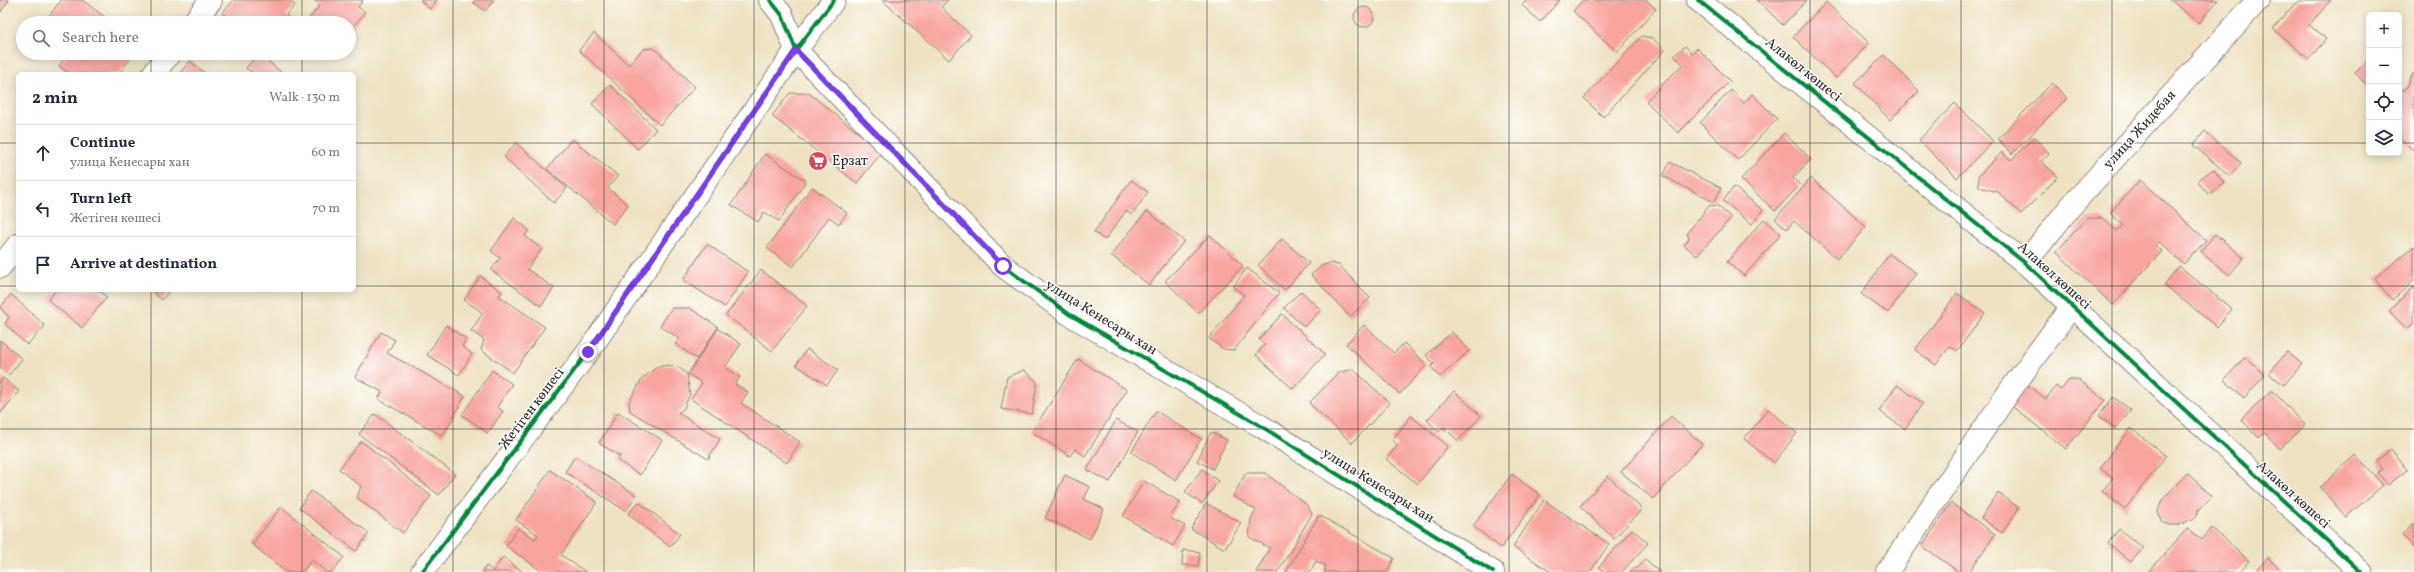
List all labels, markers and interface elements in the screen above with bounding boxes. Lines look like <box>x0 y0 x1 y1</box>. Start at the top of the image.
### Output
map controls <box>2366 12 2402 156</box>
button: + <box>2366 12 2402 48</box>
search box <box>16 16 356 60</box>
icon: search <box>30 27 52 49</box>
text: Search here <box>62 28 139 49</box>
street label: Алакөл көшесі <box>1761 33 1845 107</box>
button: − <box>2366 48 2402 84</box>
button: locate <box>2366 84 2402 120</box>
street label: улица Жидебая <box>2099 86 2181 174</box>
text: 2 min <box>32 87 78 110</box>
text: Walk · 130 m <box>269 89 340 107</box>
button: layers <box>2366 120 2402 156</box>
text: Continue <box>70 133 135 154</box>
icon: ahead <box>32 142 54 164</box>
text: 60 m <box>312 144 340 162</box>
supermarket icon: Ерзат <box>807 150 829 172</box>
place label: Ерзат <box>832 152 868 171</box>
text: улица Кенесары хан <box>70 154 190 172</box>
text: Turn left <box>70 189 132 210</box>
icon: left <box>32 198 54 220</box>
text: 70 m <box>312 200 340 218</box>
text: Жетіген көшесі <box>70 210 161 228</box>
street label: Алакөл көшесі <box>2013 238 2095 314</box>
icon: arrive <box>32 254 54 276</box>
text: Arrive at destination <box>70 254 217 275</box>
route start <box>994 257 1012 275</box>
street label: улица Кенесары хан <box>1041 276 1161 360</box>
route end <box>579 343 597 361</box>
street label: Жетіген көшесі <box>495 364 569 454</box>
street label: улица Кенесары хан <box>1318 444 1438 528</box>
street label: Алакөл көшесі <box>2252 457 2334 533</box>

